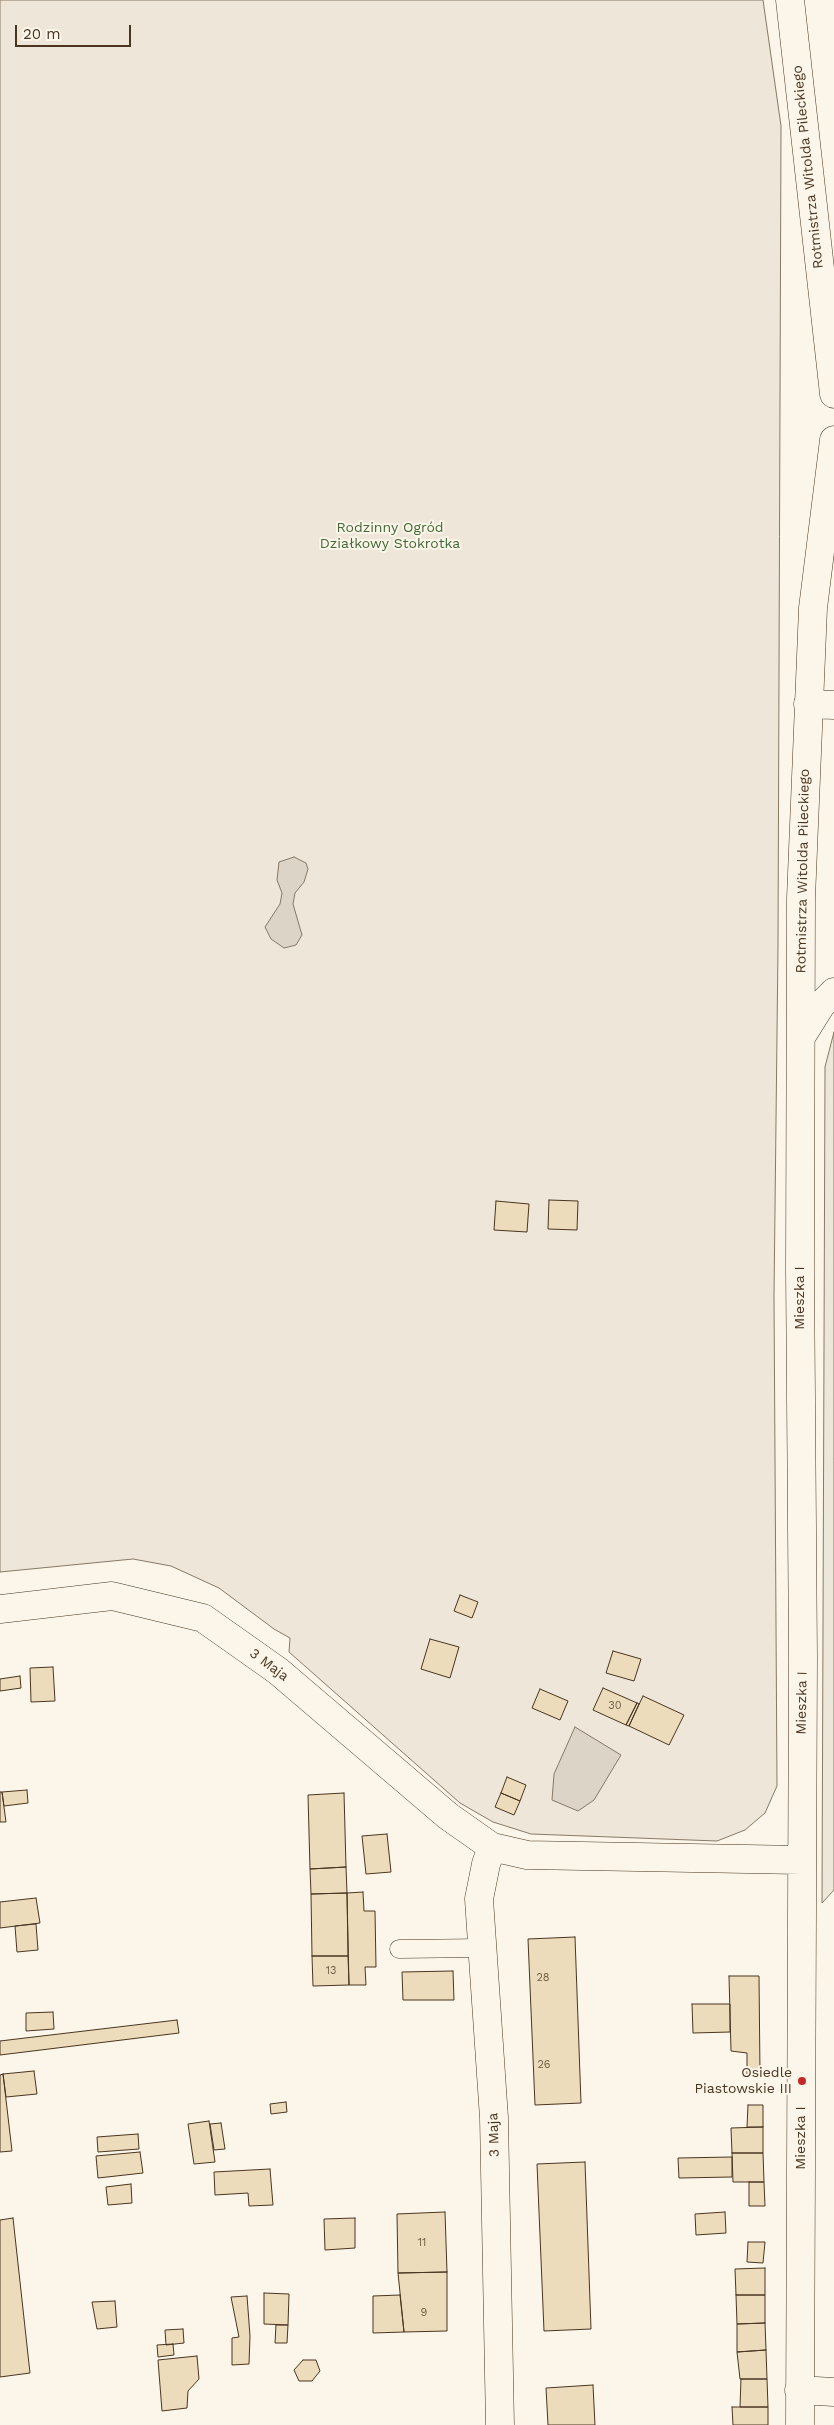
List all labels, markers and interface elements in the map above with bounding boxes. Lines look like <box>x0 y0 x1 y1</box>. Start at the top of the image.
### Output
scale bar <box>18 15 134 47</box>
text: 20 m <box>23 25 61 43</box>
street label: Rotmistrza Witolda Pileckiego <box>789 64 827 270</box>
park label: Rodzinny Ogród Działkowy Stokrotka <box>320 520 460 552</box>
street label: Rotmistrza Witolda Pileckiego <box>793 769 813 973</box>
street label: Mieszka I <box>792 1266 808 1330</box>
street label: 3 Maja <box>246 1645 292 1685</box>
street label: Mieszka I <box>793 1671 811 1735</box>
house number: 30 <box>608 1699 622 1713</box>
house number: 13 <box>326 1964 336 1978</box>
house number: 28 <box>536 1971 550 1985</box>
house number: 26 <box>537 2058 551 2072</box>
place label: Osiedle Piastowskie III <box>695 2065 792 2098</box>
marker: Osiedle Piastowskie III <box>796 2075 808 2087</box>
street label: Mieszka I <box>793 2106 809 2170</box>
street label: 3 Maja <box>485 2113 503 2157</box>
house number: 11 <box>418 2236 426 2250</box>
house number: 9 <box>421 2306 427 2320</box>

